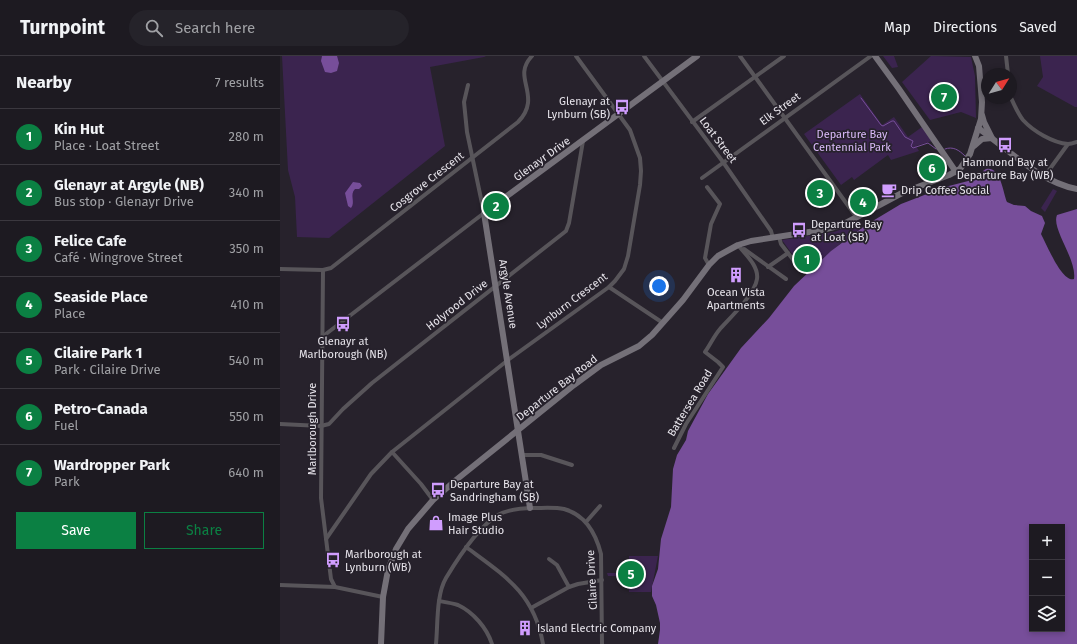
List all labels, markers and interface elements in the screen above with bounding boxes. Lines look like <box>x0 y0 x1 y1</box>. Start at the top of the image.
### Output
search box <box>129 10 409 46</box>
text: Turnpoint <box>20 16 105 39</box>
icon: search <box>143 17 165 39</box>
text: Search here <box>175 19 255 37</box>
text: Map <box>884 19 911 36</box>
text: Directions <box>933 19 997 36</box>
text: Saved <box>1019 19 1057 36</box>
north arrow <box>981 68 1017 104</box>
text: Nearby <box>16 72 71 93</box>
text: 7 results <box>215 75 264 90</box>
pin: 7 <box>931 82 957 112</box>
street label: Elk Street <box>757 90 803 128</box>
place label: Glenayr at Lynburn (SB) <box>547 95 610 121</box>
bus stop icon: Glenayr at Lynburn (SB) <box>613 98 631 116</box>
street label: Loat Street <box>696 114 740 166</box>
text: Kin Hut <box>54 120 104 138</box>
park label: Departure Bay Centennial Park <box>813 128 891 154</box>
text: 1 <box>26 129 32 144</box>
text: 280 m <box>229 129 264 144</box>
street label: Glenayr Drive <box>511 134 573 184</box>
bus stop icon: Hammond Bay at Departure Bay (WB) <box>996 136 1014 154</box>
text: Place · Loat Street <box>54 138 159 153</box>
street label: Cosgrove Crescent <box>387 149 467 215</box>
pin: 6 <box>919 153 945 183</box>
place label: Hammond Bay at Departure Bay (WB) <box>957 156 1054 182</box>
text: Glenayr at Argyle (NB) <box>54 176 204 194</box>
pin: 3 <box>807 178 833 208</box>
cafe icon: Drip Coffee Social <box>880 181 898 199</box>
place label: Drip Coffee Social <box>901 184 989 197</box>
text: 2 <box>26 185 32 200</box>
text: 340 m <box>229 185 264 200</box>
pin: 4 <box>850 187 876 217</box>
pin: 2 <box>483 191 509 221</box>
text: Bus stop · Glenayr Drive <box>54 194 194 209</box>
place label: Departure Bay at Loat (SB) <box>811 218 882 244</box>
bus stop icon: Departure Bay at Loat (SB) <box>790 221 808 239</box>
text: Felice Cafe <box>54 232 127 250</box>
text: 3 <box>26 241 32 256</box>
text: 350 m <box>229 241 264 256</box>
pin: 1 <box>794 244 820 274</box>
text: Café · Wingrove Street <box>54 250 183 265</box>
street label: Argyle Avenue <box>496 258 520 330</box>
building icon: Ocean Vista Apartments <box>727 266 745 284</box>
street label: Lynburn Crescent <box>534 270 610 332</box>
your location <box>649 276 669 296</box>
street label: Holyrood Drive <box>424 277 490 333</box>
place label: Ocean Vista Apartments <box>707 286 765 312</box>
text: Seaside Place <box>54 288 148 306</box>
text: 4 <box>25 297 33 312</box>
text: 410 m <box>230 297 264 312</box>
text: Place <box>54 306 85 321</box>
bus stop icon: Glenayr at Marlborough (NB) <box>334 315 352 333</box>
place label: Glenayr at Marlborough (NB) <box>299 335 387 361</box>
text: Cilaire Park 1 <box>54 344 142 362</box>
street label: Departure Bay Road <box>514 352 600 424</box>
text: 5 <box>26 353 32 368</box>
text: 540 m <box>229 353 264 368</box>
text: Park · Cilaire Drive <box>54 362 161 377</box>
street label: Battersea Road <box>665 367 715 439</box>
street label: Marlborough Drive <box>306 383 319 475</box>
text: Petro-Canada <box>54 400 148 418</box>
text: 6 <box>25 409 33 424</box>
text: 550 m <box>229 409 264 424</box>
text: Fuel <box>54 418 78 433</box>
text: Wardropper Park <box>54 456 170 474</box>
text: 7 <box>26 465 32 480</box>
text: 640 m <box>228 465 264 480</box>
text: Park <box>54 474 80 489</box>
place label: Departure Bay at Sandringham (SB) <box>450 478 540 504</box>
bus stop icon: Departure Bay at Sandringham (SB) <box>429 481 447 499</box>
place label: Image Plus Hair Studio <box>448 511 504 537</box>
button: Save <box>16 512 136 549</box>
button: Share <box>144 512 264 549</box>
shop icon: Image Plus Hair Studio <box>427 514 445 532</box>
map controls <box>1029 524 1065 632</box>
button: + <box>1029 524 1065 560</box>
place label: Marlborough at Lynburn (WB) <box>345 548 422 574</box>
street label: Cilaire Drive <box>584 550 600 610</box>
bus stop icon: Marlborough at Lynburn (WB) <box>324 551 342 569</box>
pin: 5 <box>618 559 644 589</box>
button: − <box>1029 560 1065 596</box>
button: layers <box>1029 596 1065 632</box>
building icon: Island Electric Company <box>516 619 534 637</box>
place label: Island Electric Company <box>537 622 657 635</box>

